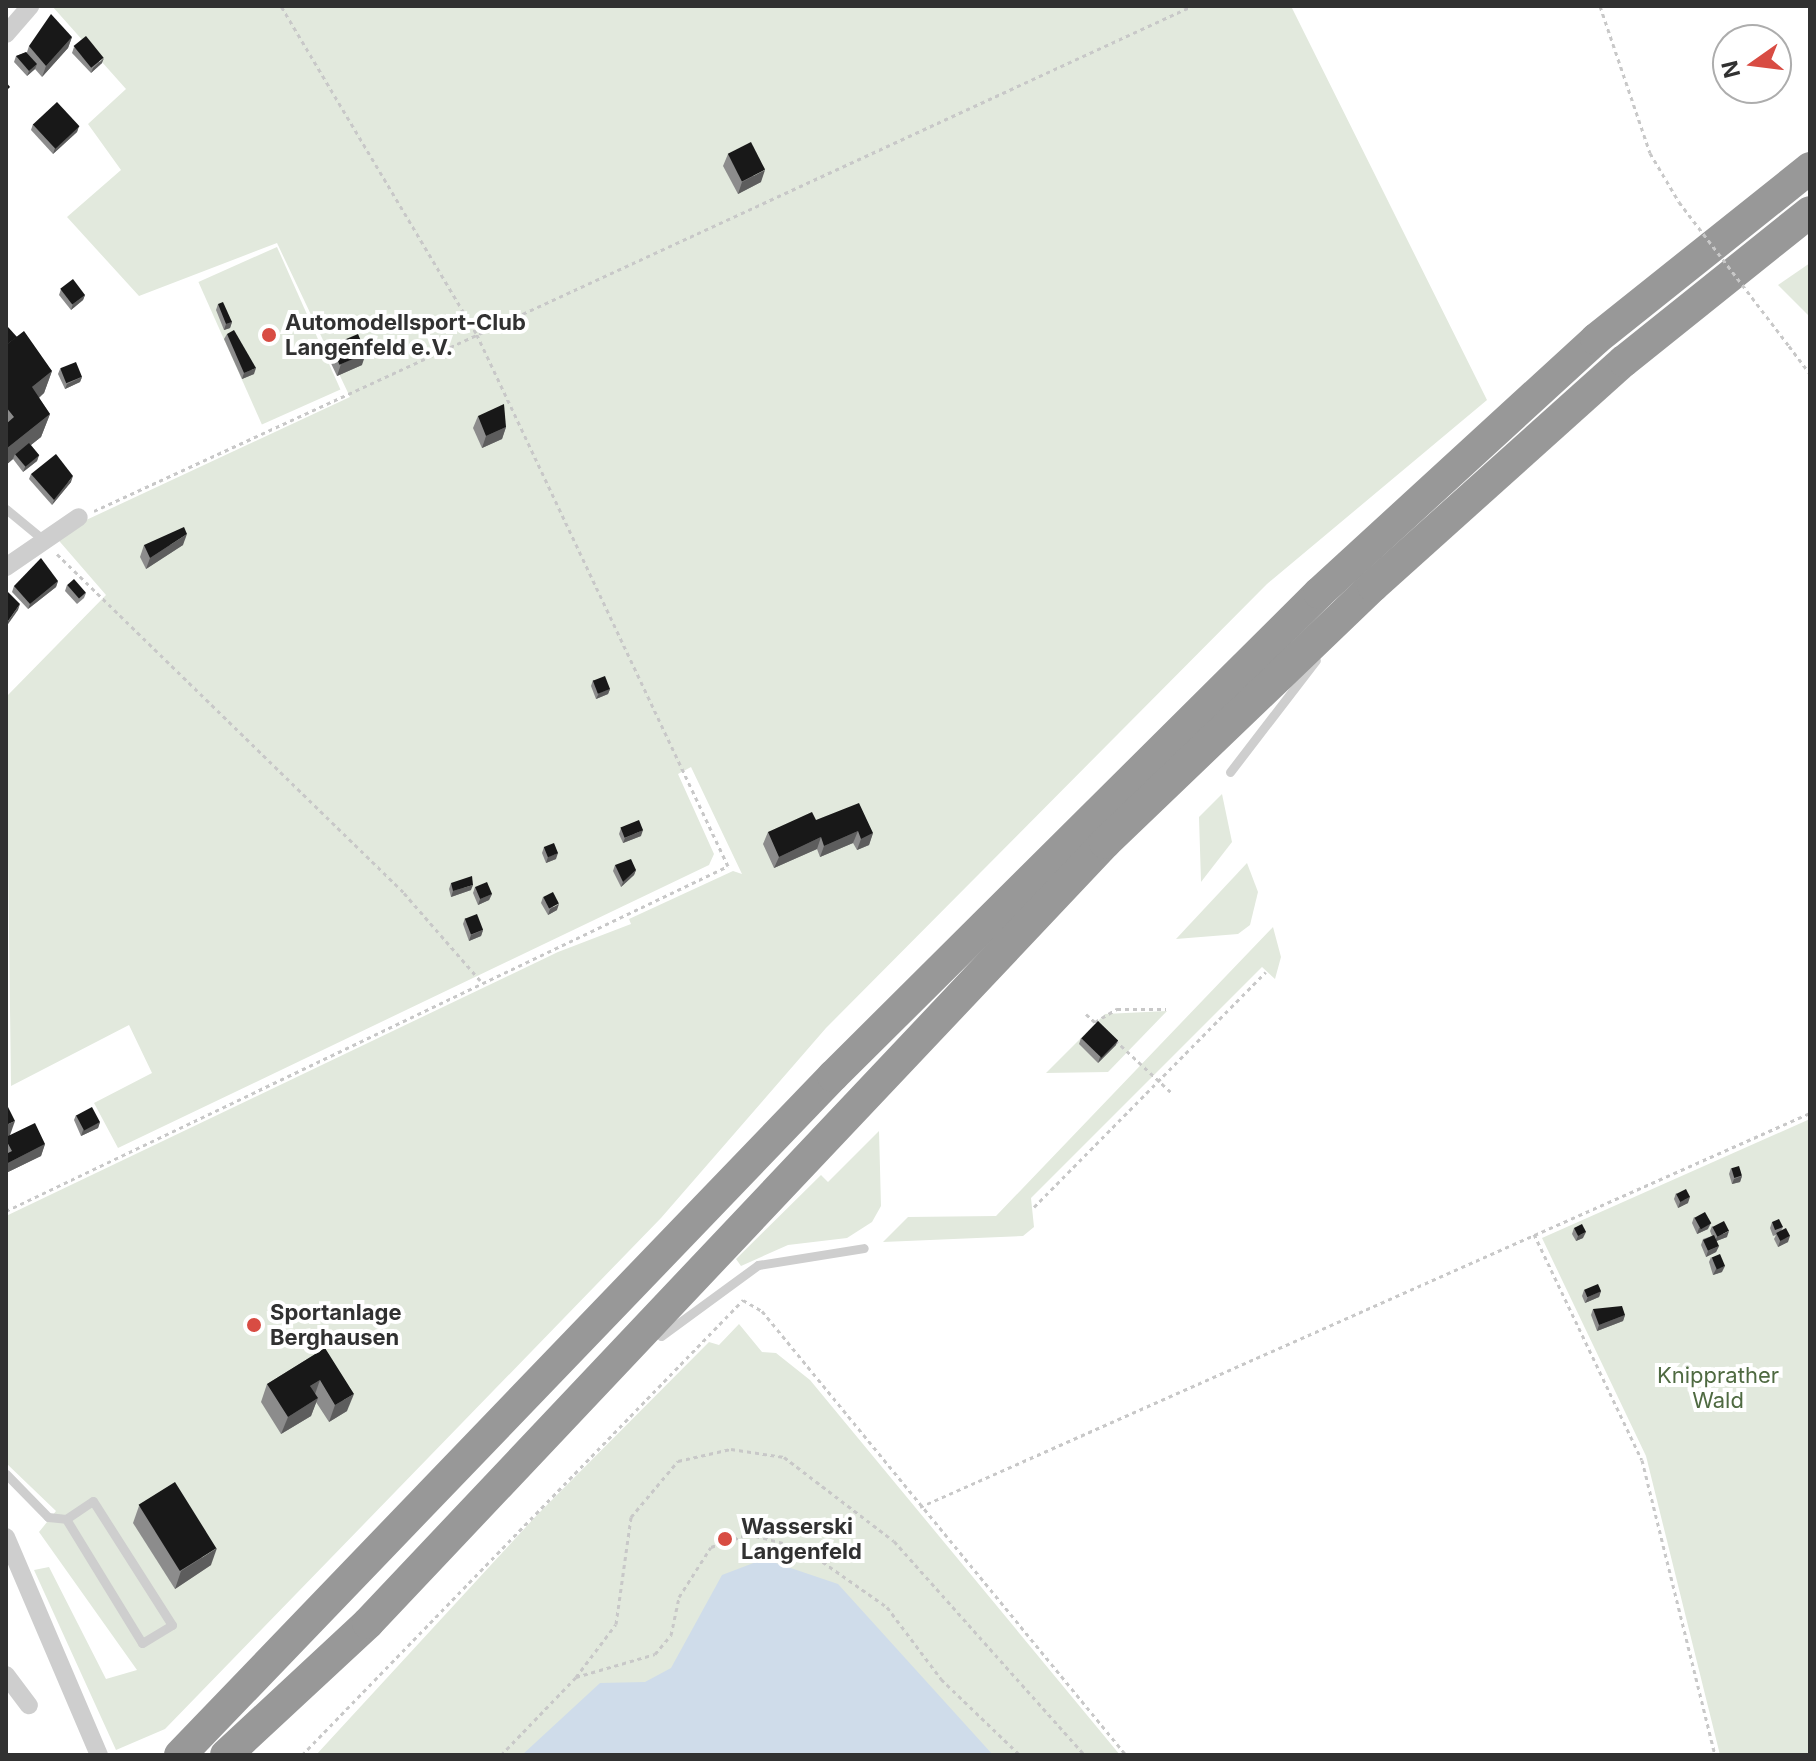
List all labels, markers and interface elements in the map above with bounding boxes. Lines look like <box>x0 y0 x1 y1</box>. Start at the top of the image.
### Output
north arrow <box>1712 24 1792 104</box>
text: N <box>1716 58 1745 81</box>
place label: Automodellsport-Club Langenfeld e.V. <box>285 309 526 360</box>
marker: Automodellsport-Club Langenfeld e.V. <box>260 326 278 344</box>
place label: Sportanlage Berghausen <box>270 1299 402 1350</box>
marker: Sportanlage Berghausen <box>245 1316 263 1334</box>
park label: Knipprather Wald <box>1657 1362 1779 1414</box>
place label: Wasserski Langenfeld <box>741 1513 862 1564</box>
marker: Wasserski Langenfeld <box>716 1530 734 1548</box>

